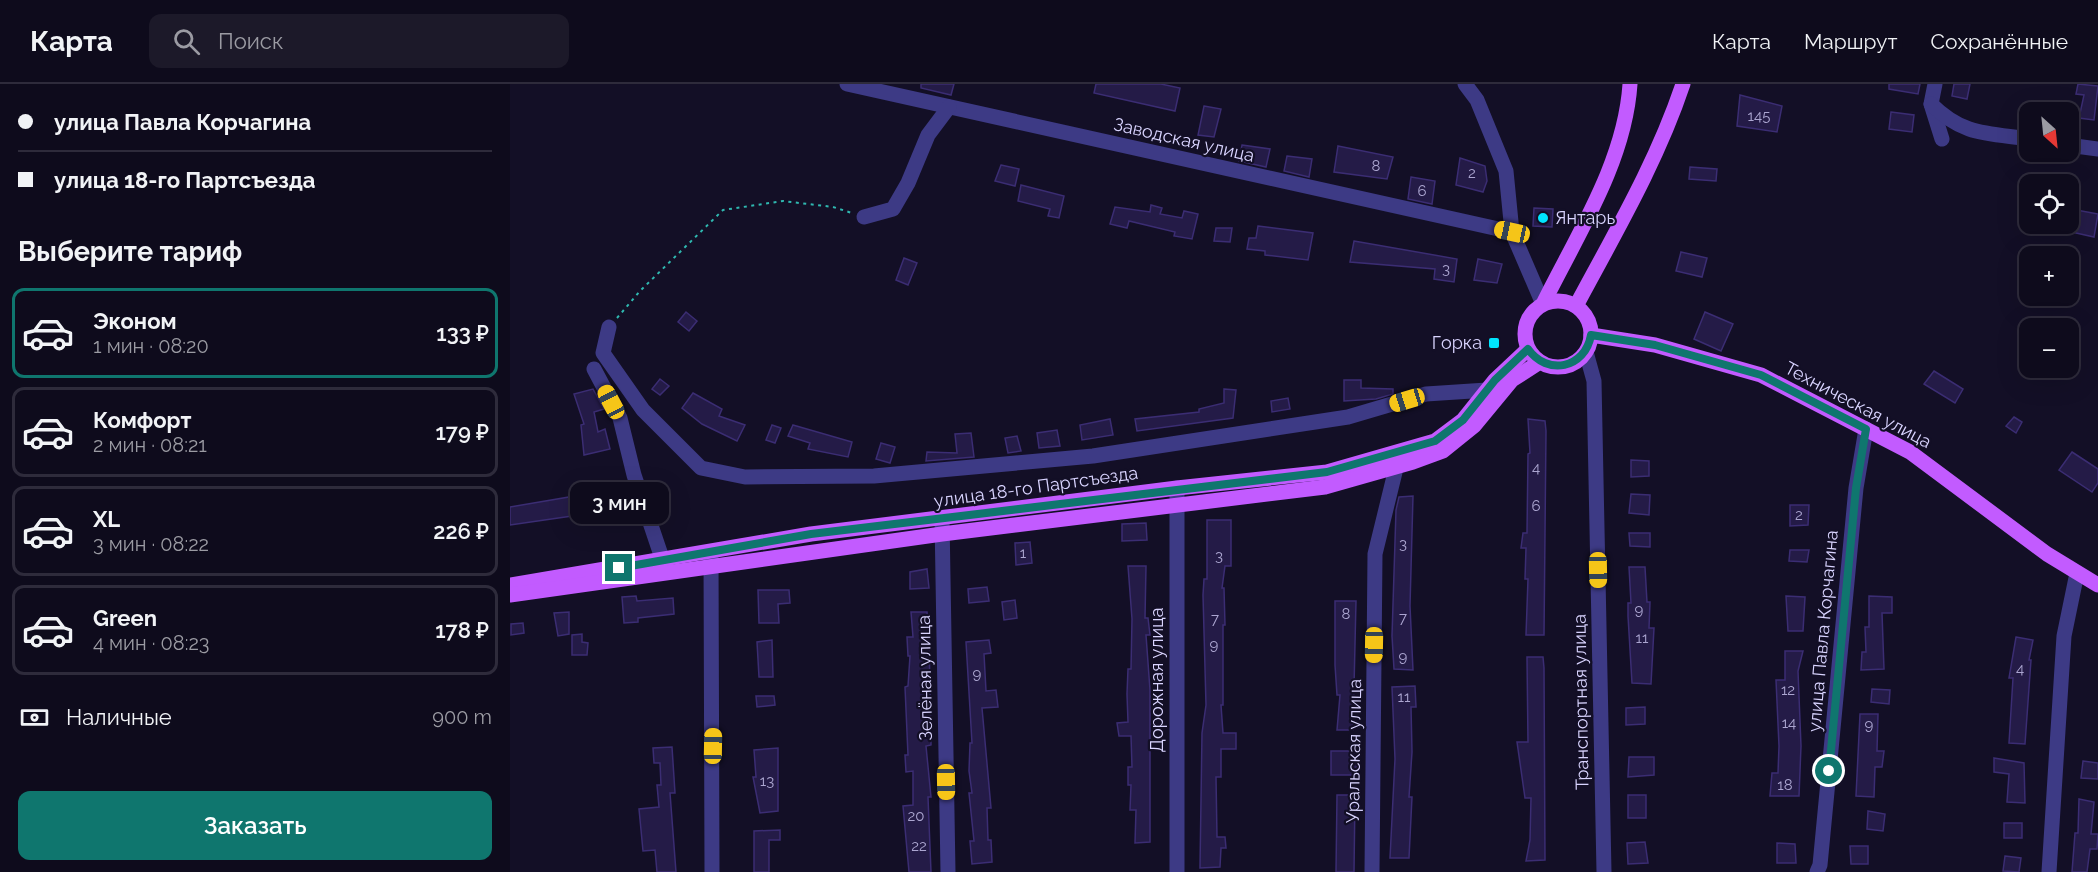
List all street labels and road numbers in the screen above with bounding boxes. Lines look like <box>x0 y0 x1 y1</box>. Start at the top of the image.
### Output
street label: Заводская улица <box>1112 113 1257 166</box>
street label: Техническая улица <box>1781 357 1935 452</box>
street label: улица 18-го Партсъезда <box>932 462 1139 511</box>
street label: улица Павла Корчагина <box>1803 529 1842 733</box>
street label: Дорожная улица <box>1146 608 1167 752</box>
street label: Транспортная улица <box>1568 614 1593 790</box>
street label: Зелёная улица <box>913 615 936 741</box>
street label: Уральская улица <box>1342 679 1365 823</box>

